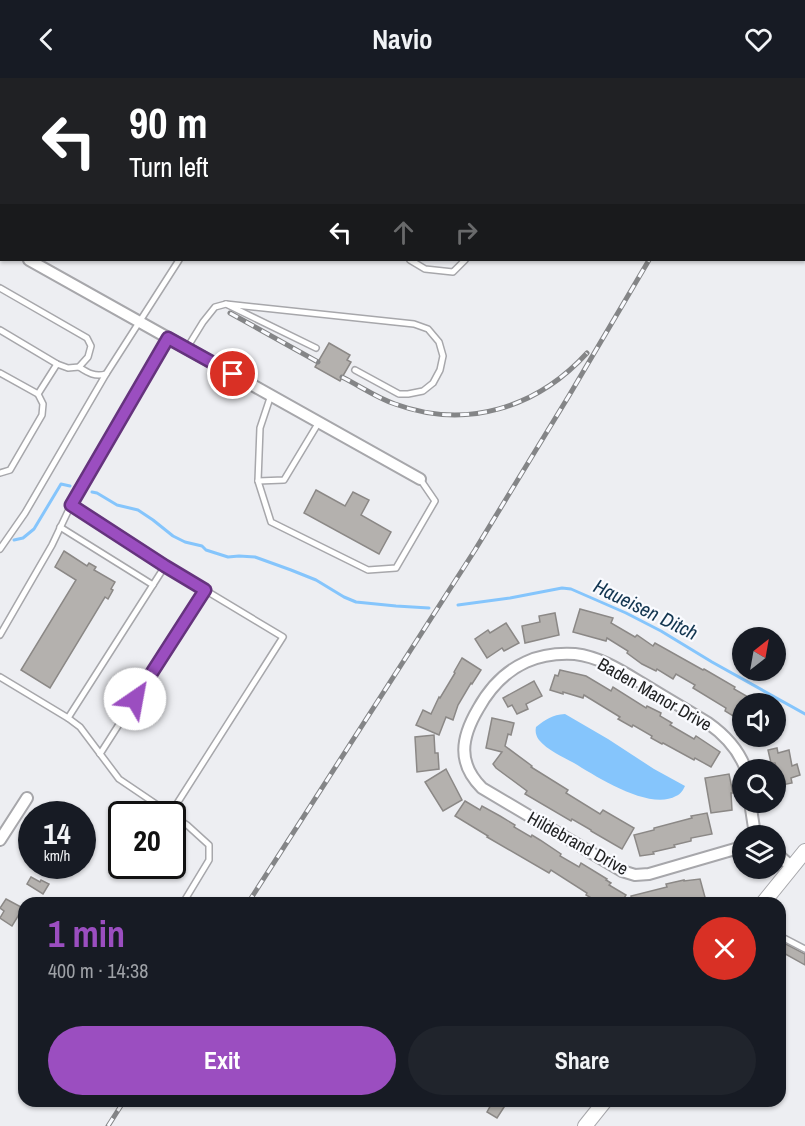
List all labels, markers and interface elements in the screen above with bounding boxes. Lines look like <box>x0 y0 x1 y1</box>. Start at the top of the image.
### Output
text: Navio <box>372 21 433 57</box>
icon: back <box>30 23 63 56</box>
icon: heart <box>742 23 775 56</box>
text: 90 m <box>129 95 208 151</box>
icon: left <box>30 102 108 180</box>
text: Turn left <box>129 149 208 185</box>
icon: left <box>324 216 357 249</box>
icon: ahead <box>387 216 420 249</box>
icon: right <box>450 216 483 249</box>
pin <box>207 348 258 399</box>
icon: arrive <box>216 357 249 390</box>
water label: Haueisen Ditch <box>589 572 703 646</box>
north arrow <box>732 627 786 681</box>
map controls <box>732 627 786 879</box>
street label: Baden Manor Drive <box>593 651 717 737</box>
position arrow <box>103 667 167 731</box>
button: sound <box>732 693 786 747</box>
button: search <box>732 759 786 813</box>
speed limit sign: 20 <box>108 801 186 879</box>
street label: Hildebrand Drive <box>523 805 633 881</box>
text: 14 <box>43 813 71 853</box>
button: layers <box>732 825 786 879</box>
text: km/h <box>44 845 70 866</box>
text: 1 min <box>48 910 125 958</box>
button: close <box>693 917 756 980</box>
text: 400 m · 14:38 <box>48 957 148 984</box>
button: Exit <box>48 1026 396 1095</box>
button: Share <box>408 1026 756 1095</box>

